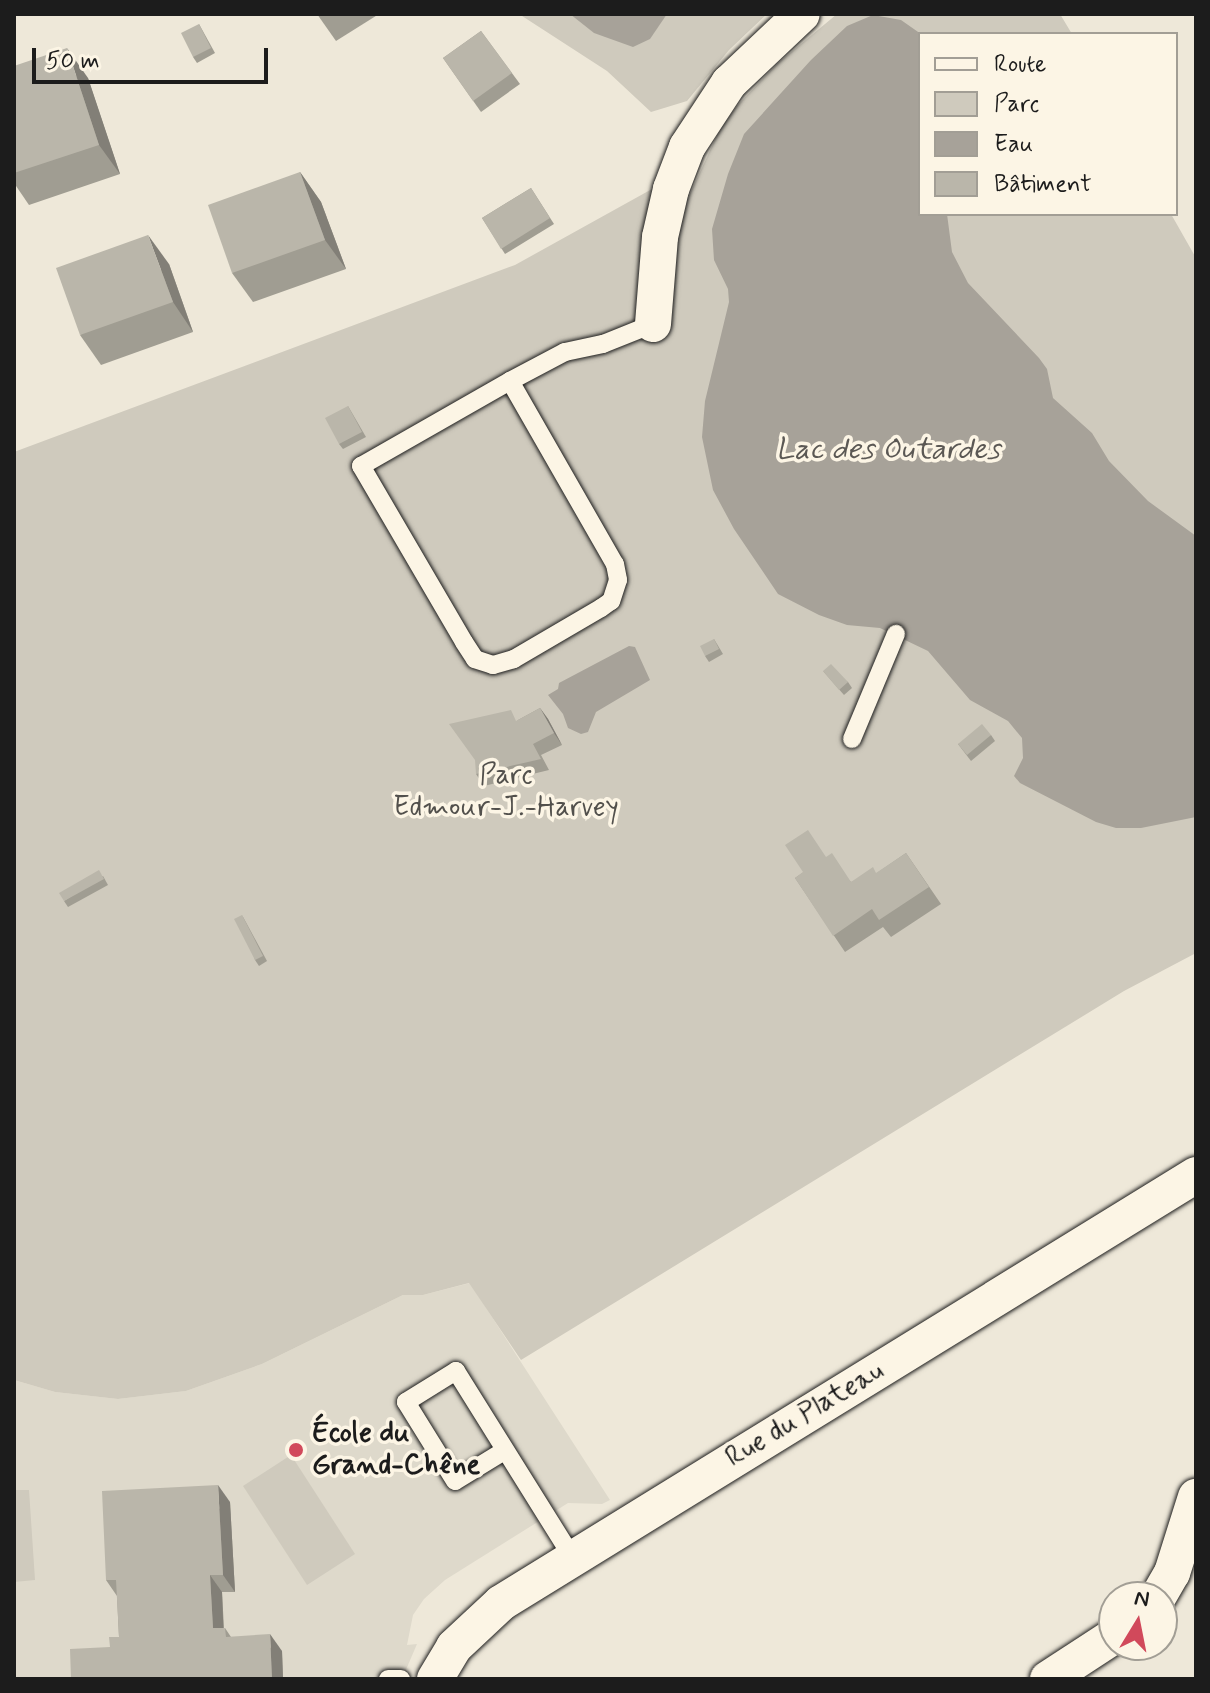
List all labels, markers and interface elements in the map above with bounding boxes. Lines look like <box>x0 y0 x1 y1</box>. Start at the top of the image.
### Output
scale bar <box>36 32 272 82</box>
legend <box>918 32 1178 216</box>
text: 50 m <box>46 46 100 77</box>
text: Route <box>994 49 1046 80</box>
text: Parc <box>994 89 1039 120</box>
text: Eau <box>994 129 1033 160</box>
text: Bâtiment <box>994 169 1092 200</box>
water label: Lac des Outardes <box>776 432 1000 468</box>
park label: Parc Edmour-J.-Harvey <box>393 759 619 825</box>
street label: Rue du Plateau <box>722 1356 888 1474</box>
place label: École du Grand-Chêne <box>312 1417 480 1483</box>
marker: École du Grand-Chêne <box>287 1441 305 1459</box>
north arrow <box>1098 1581 1178 1661</box>
text: N <box>1132 1584 1151 1614</box>

